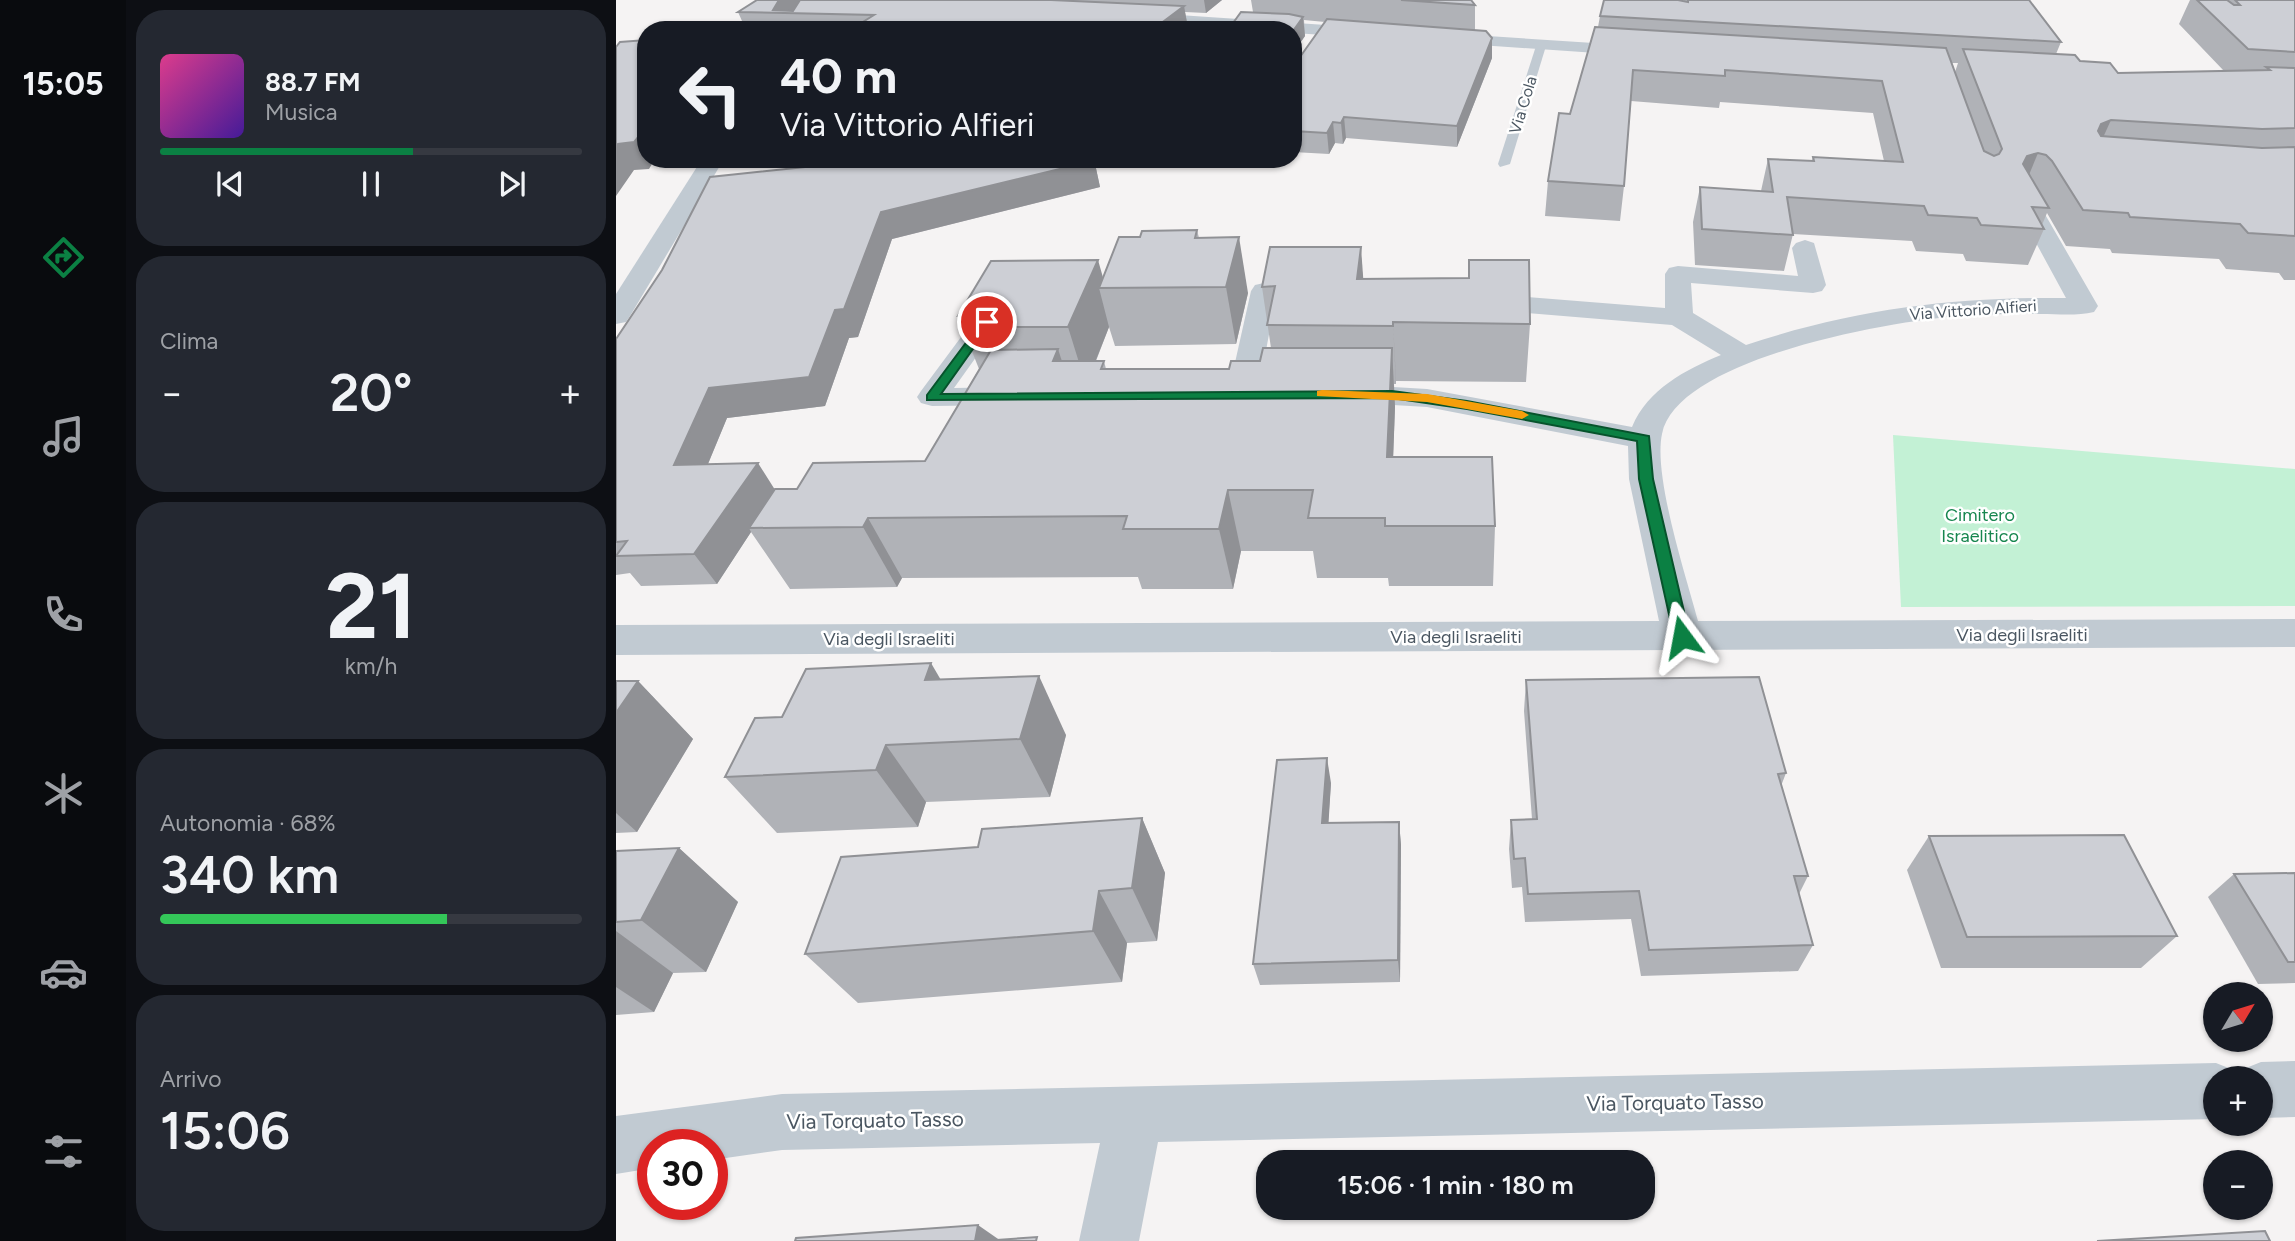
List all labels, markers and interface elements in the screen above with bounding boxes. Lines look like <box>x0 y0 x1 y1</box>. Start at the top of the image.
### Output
text: 40 m <box>780 46 897 105</box>
icon: left <box>665 49 756 140</box>
text: 15:05 <box>22 65 104 103</box>
text: 88.7 FM <box>265 66 361 98</box>
street label: Via Cola <box>1505 74 1541 136</box>
text: Musica <box>265 98 338 126</box>
text: Via Vittorio Alfieri <box>780 106 1034 144</box>
icon: previous <box>211 165 249 203</box>
icon: pause <box>352 165 390 203</box>
icon: next <box>493 165 531 203</box>
icon: directions <box>39 233 88 282</box>
pin <box>957 292 1017 352</box>
street label: Via Vittorio Alfieri <box>1909 296 2037 324</box>
icon: arrive <box>968 303 1006 341</box>
text: Clima <box>160 327 218 355</box>
text: 20° <box>330 362 412 424</box>
text: − <box>160 370 184 416</box>
text: + <box>558 370 582 416</box>
icon: music <box>39 412 88 461</box>
park label: Cimitero Israelitico <box>1941 504 2019 547</box>
text: 21 <box>325 552 417 661</box>
icon: phone <box>39 590 88 639</box>
position arrow <box>1645 600 1719 674</box>
street label: Via degli Israeliti <box>1956 624 2088 646</box>
street label: Via degli Israeliti <box>1390 626 1522 648</box>
street label: Via degli Israeliti <box>823 628 955 650</box>
text: km/h <box>345 652 397 680</box>
icon: climate <box>39 769 88 818</box>
text: Autonomia · 68% <box>160 809 336 837</box>
text: 340 km <box>160 844 339 906</box>
icon: car <box>39 948 88 997</box>
north arrow <box>2203 982 2273 1052</box>
map controls <box>2203 982 2273 1220</box>
text: Arrivo <box>160 1065 222 1093</box>
button: + <box>2203 1066 2273 1136</box>
street label: Via Torquato Tasso <box>1586 1088 1764 1116</box>
text: 15:06 <box>160 1100 290 1162</box>
street label: Via Torquato Tasso <box>786 1106 964 1134</box>
icon: filters <box>39 1127 88 1176</box>
speed limit sign: 30 <box>637 1129 728 1220</box>
button: − <box>2203 1150 2273 1220</box>
text: 15:06 · 1 min · 180 m <box>1337 1169 1574 1201</box>

